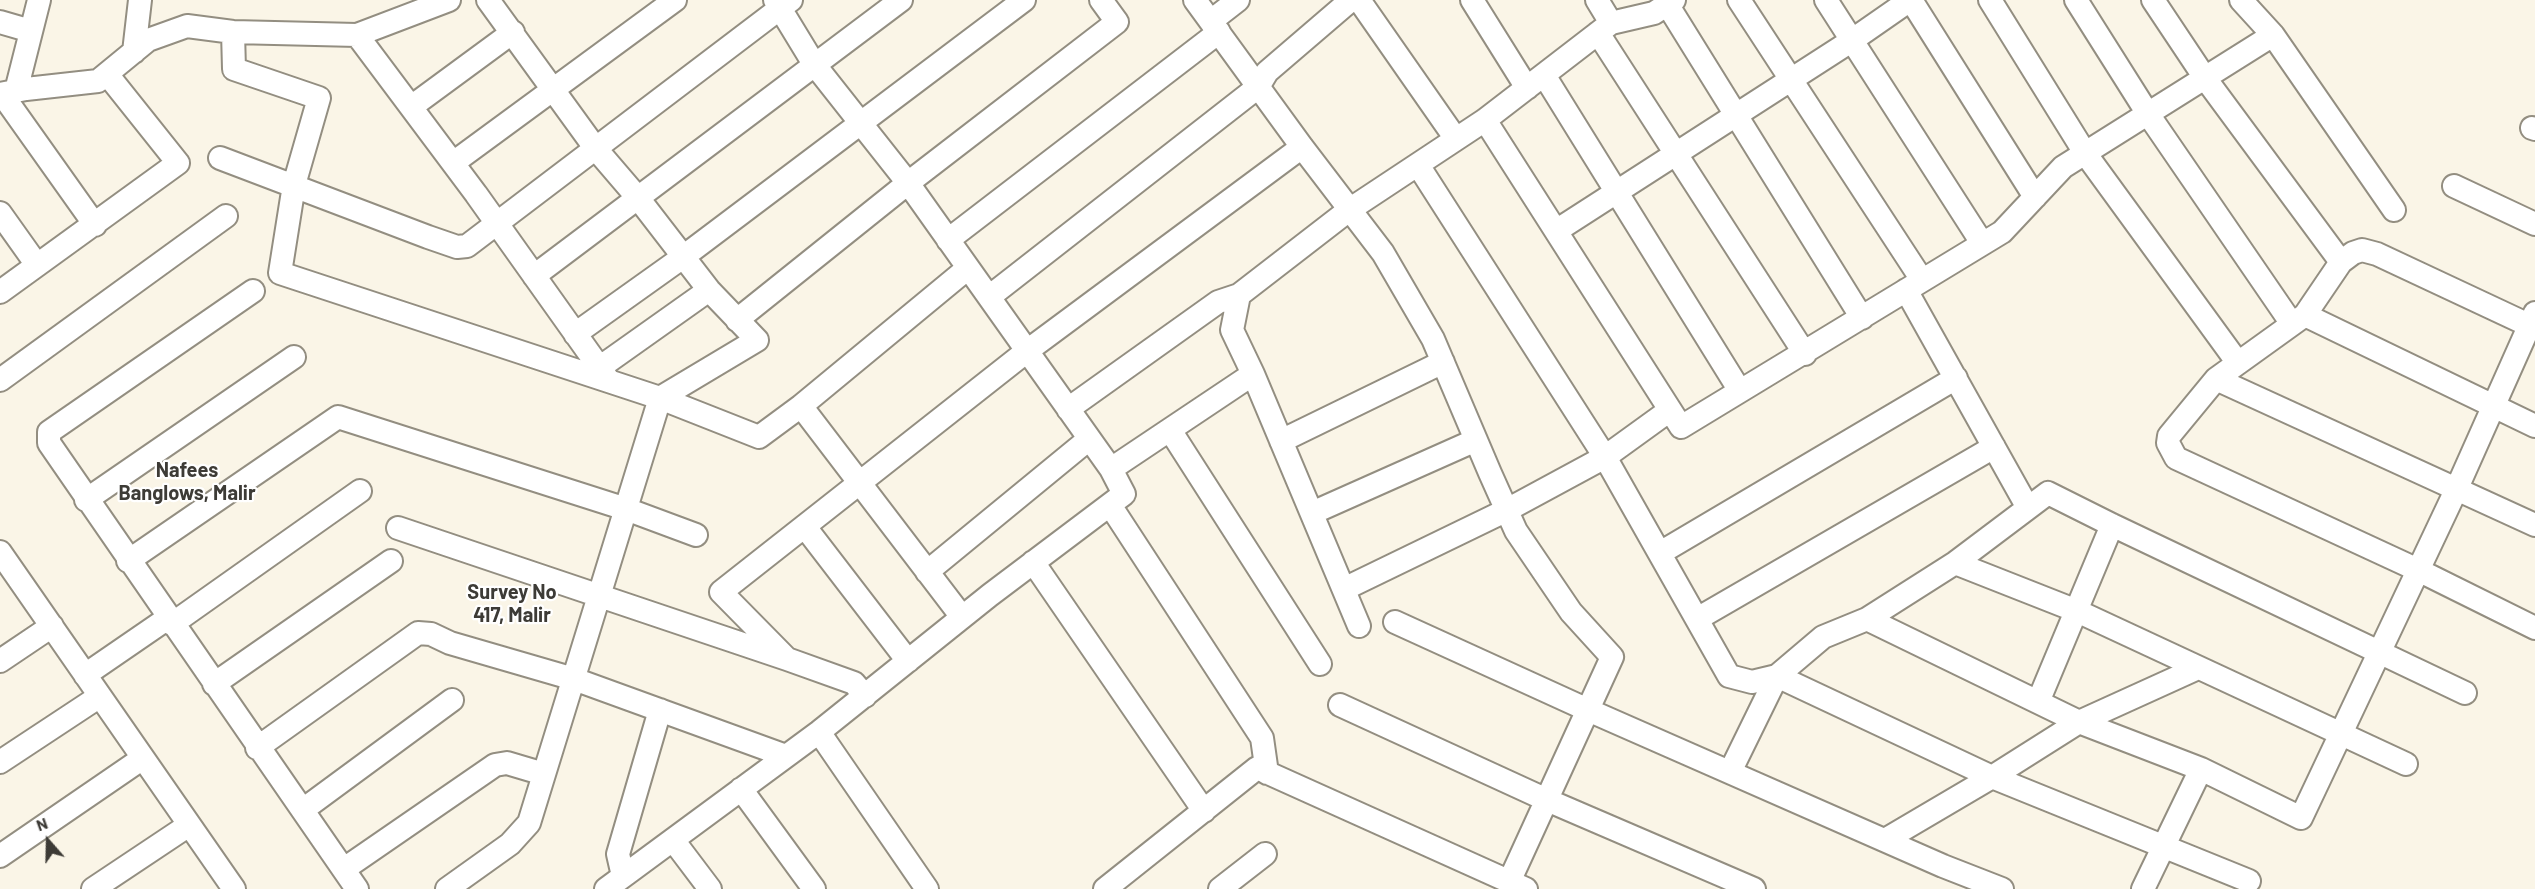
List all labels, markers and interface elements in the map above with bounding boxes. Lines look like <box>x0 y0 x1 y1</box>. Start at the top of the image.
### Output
district label: Nafees Banglows, Malir <box>118 458 256 505</box>
district label: Survey No 417, Malir <box>467 580 557 627</box>
north arrow <box>18 811 78 871</box>
text: N <box>33 813 50 834</box>

